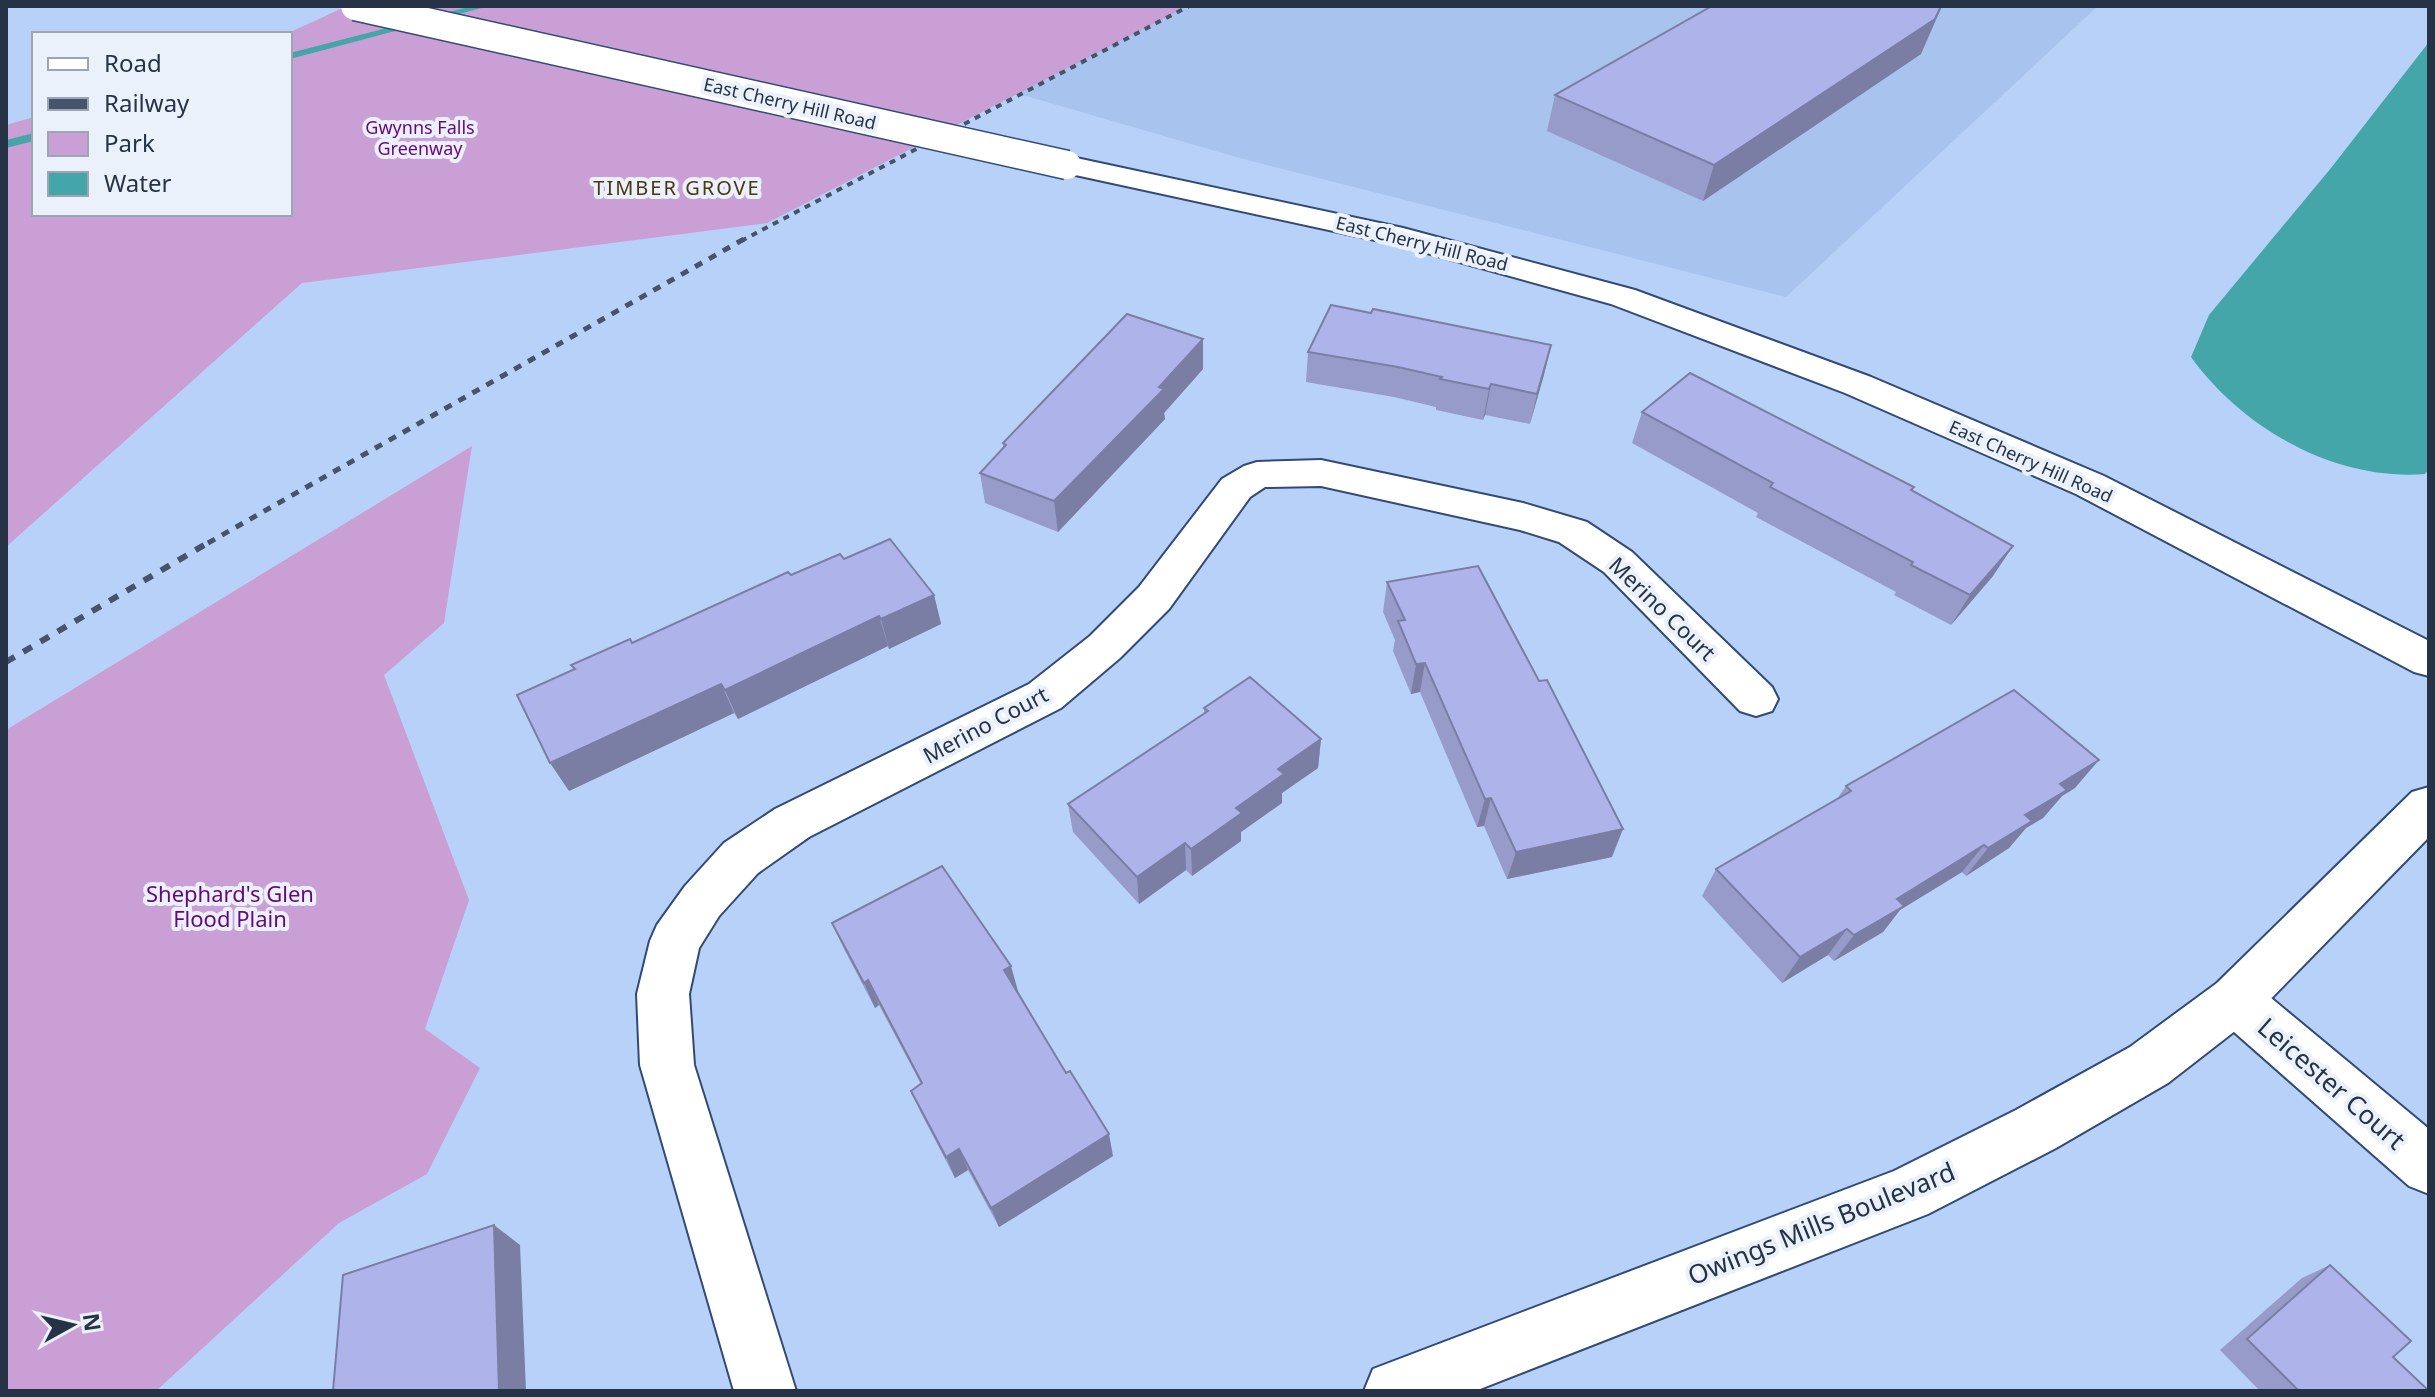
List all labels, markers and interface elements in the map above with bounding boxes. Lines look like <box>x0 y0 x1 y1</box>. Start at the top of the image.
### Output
legend <box>32 32 292 216</box>
text: Road <box>104 46 162 79</box>
street label: East Cherry Hill Road <box>701 71 879 135</box>
text: Railway <box>104 86 190 119</box>
park label: Gwynns Falls Greenway <box>365 115 475 160</box>
text: Park <box>104 126 155 159</box>
text: Water <box>104 166 172 199</box>
district label: TIMBER GROVE <box>593 174 761 201</box>
street label: East Cherry Hill Road <box>1333 210 1511 276</box>
street label: East Cherry Hill Road <box>1945 414 2117 508</box>
street label: Merino Court <box>1603 549 1723 667</box>
street label: Merino Court <box>917 678 1053 770</box>
park label: Shephard's Glen Flood Plain <box>146 878 314 933</box>
street label: Leicester Court <box>2251 1009 2413 1157</box>
street label: Owings Mills Boulevard <box>1682 1153 1960 1293</box>
north arrow <box>32 1285 112 1365</box>
text: N <box>77 1311 109 1333</box>

